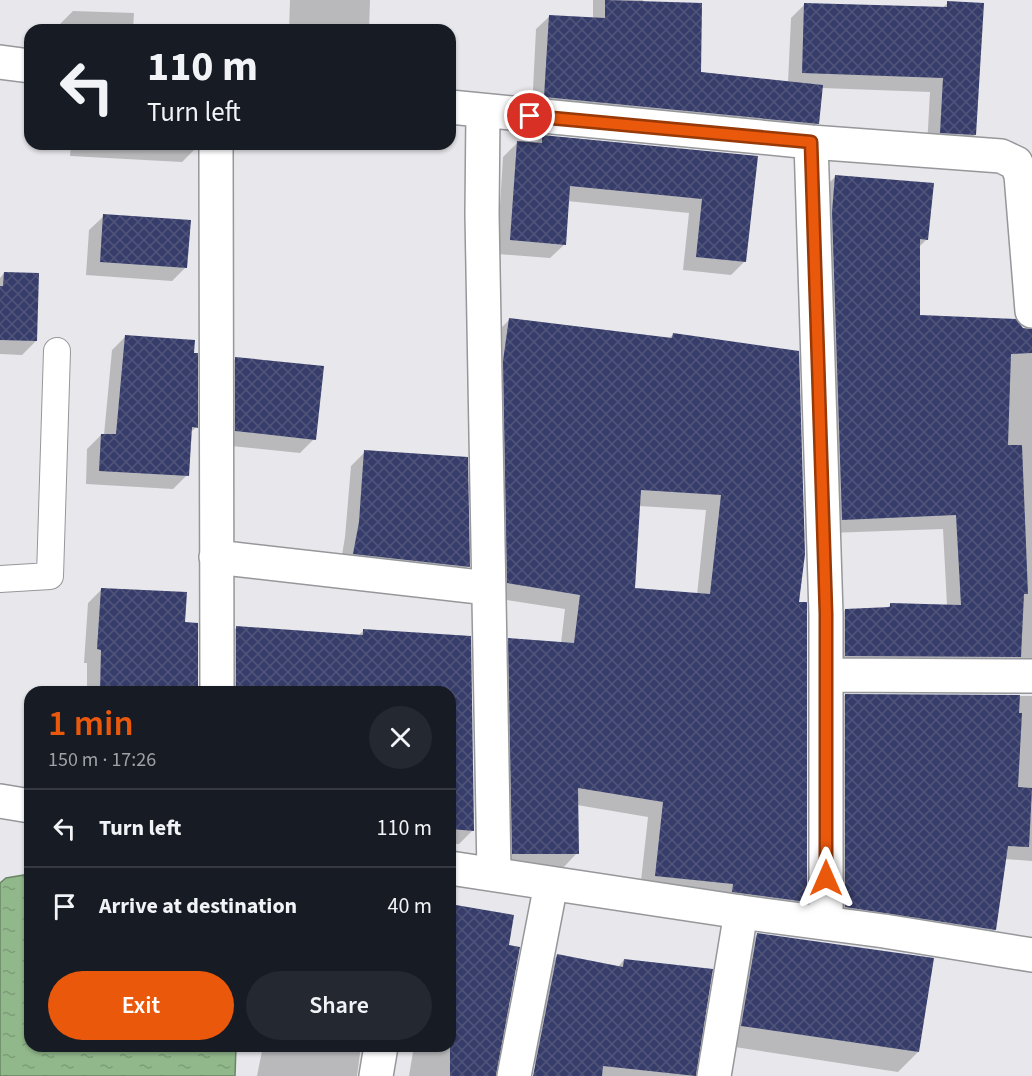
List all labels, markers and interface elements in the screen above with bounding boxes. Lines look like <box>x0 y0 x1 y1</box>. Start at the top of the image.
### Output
text: 110 m <box>147 37 258 97</box>
icon: left <box>48 48 126 126</box>
pin <box>504 90 555 141</box>
text: Turn left <box>147 93 241 132</box>
icon: arrive <box>513 99 546 132</box>
text: 1 min <box>48 698 134 749</box>
button: close <box>369 706 432 769</box>
text: 150 m · 17:26 <box>48 746 156 774</box>
icon: left <box>48 812 81 845</box>
text: Turn left <box>99 812 181 844</box>
text: 110 m <box>377 812 432 844</box>
position arrow <box>794 846 858 910</box>
icon: arrive <box>48 890 81 923</box>
text: Arrive at destination <box>99 890 297 922</box>
text: 40 m <box>387 890 432 922</box>
button: Exit <box>48 971 234 1040</box>
button: Share <box>246 971 432 1040</box>

